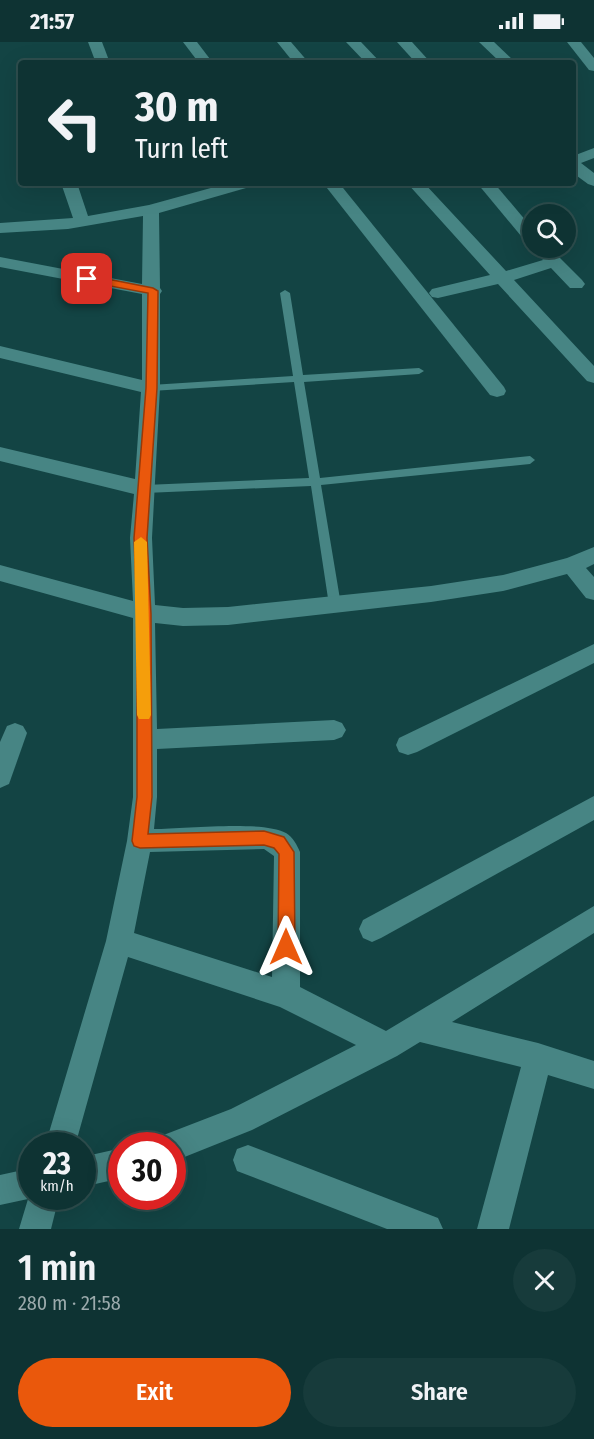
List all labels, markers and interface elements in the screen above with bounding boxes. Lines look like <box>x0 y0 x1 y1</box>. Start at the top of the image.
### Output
text: 21:57 <box>30 8 74 35</box>
text: 30 m <box>135 82 219 132</box>
icon: left <box>36 84 114 162</box>
text: Turn left <box>135 133 228 165</box>
map controls <box>522 204 576 258</box>
button: search <box>522 204 576 258</box>
pin <box>61 253 112 304</box>
icon: arrive <box>70 262 103 295</box>
position arrow <box>254 915 318 979</box>
speed limit sign: 30 <box>108 1132 186 1210</box>
text: 23 <box>43 1146 71 1182</box>
text: km/h <box>40 1177 74 1195</box>
text: 1 min <box>18 1246 96 1290</box>
button: close <box>513 1249 576 1312</box>
text: 280 m · 21:58 <box>18 1291 121 1315</box>
button: Exit <box>18 1358 291 1427</box>
button: Share <box>303 1358 576 1427</box>

